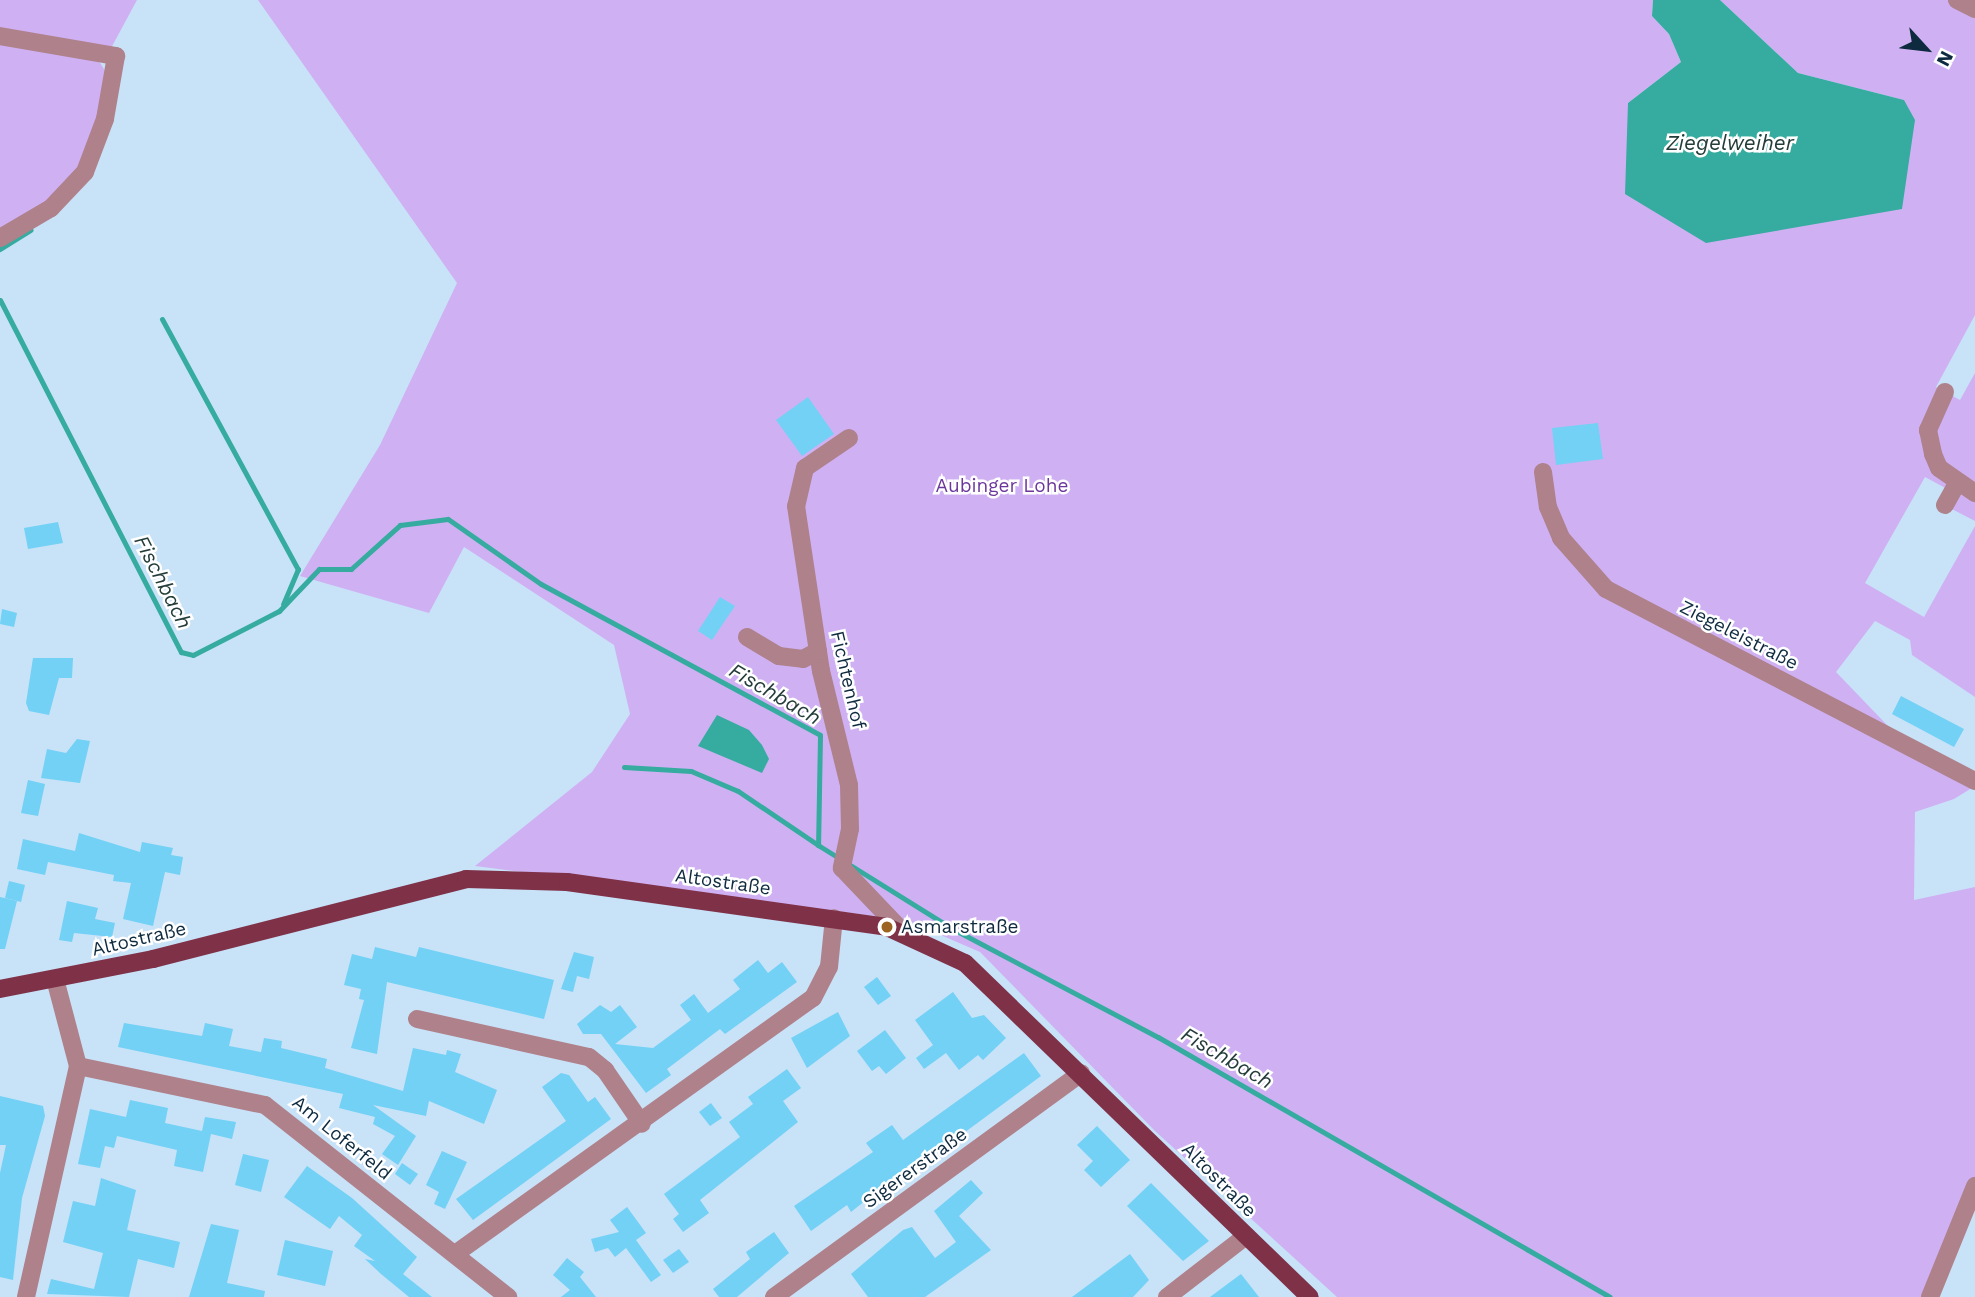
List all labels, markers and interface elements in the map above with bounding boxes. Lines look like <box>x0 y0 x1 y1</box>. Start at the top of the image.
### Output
north arrow <box>1891 14 1961 84</box>
text: N <box>1932 47 1959 70</box>
water label: Ziegelweiher <box>1666 130 1794 156</box>
park label: Aubinger Lohe <box>935 475 1069 497</box>
water label: Fischbach <box>129 531 197 633</box>
street label: Ziegeleistraße <box>1676 595 1802 675</box>
street label: Fichtenhof <box>826 629 870 731</box>
water label: Fischbach <box>725 658 825 730</box>
street label: Altostraße <box>674 864 772 900</box>
place label: Asmarstraße <box>901 916 1019 938</box>
street label: Altostraße <box>90 917 188 961</box>
marker: Asmarstraße <box>879 919 895 935</box>
water label: Fischbach <box>1177 1022 1277 1094</box>
street label: Am Loferfeld <box>288 1091 396 1185</box>
street label: Sigererstraße <box>859 1123 971 1213</box>
street label: Altostraße <box>1177 1138 1261 1222</box>

